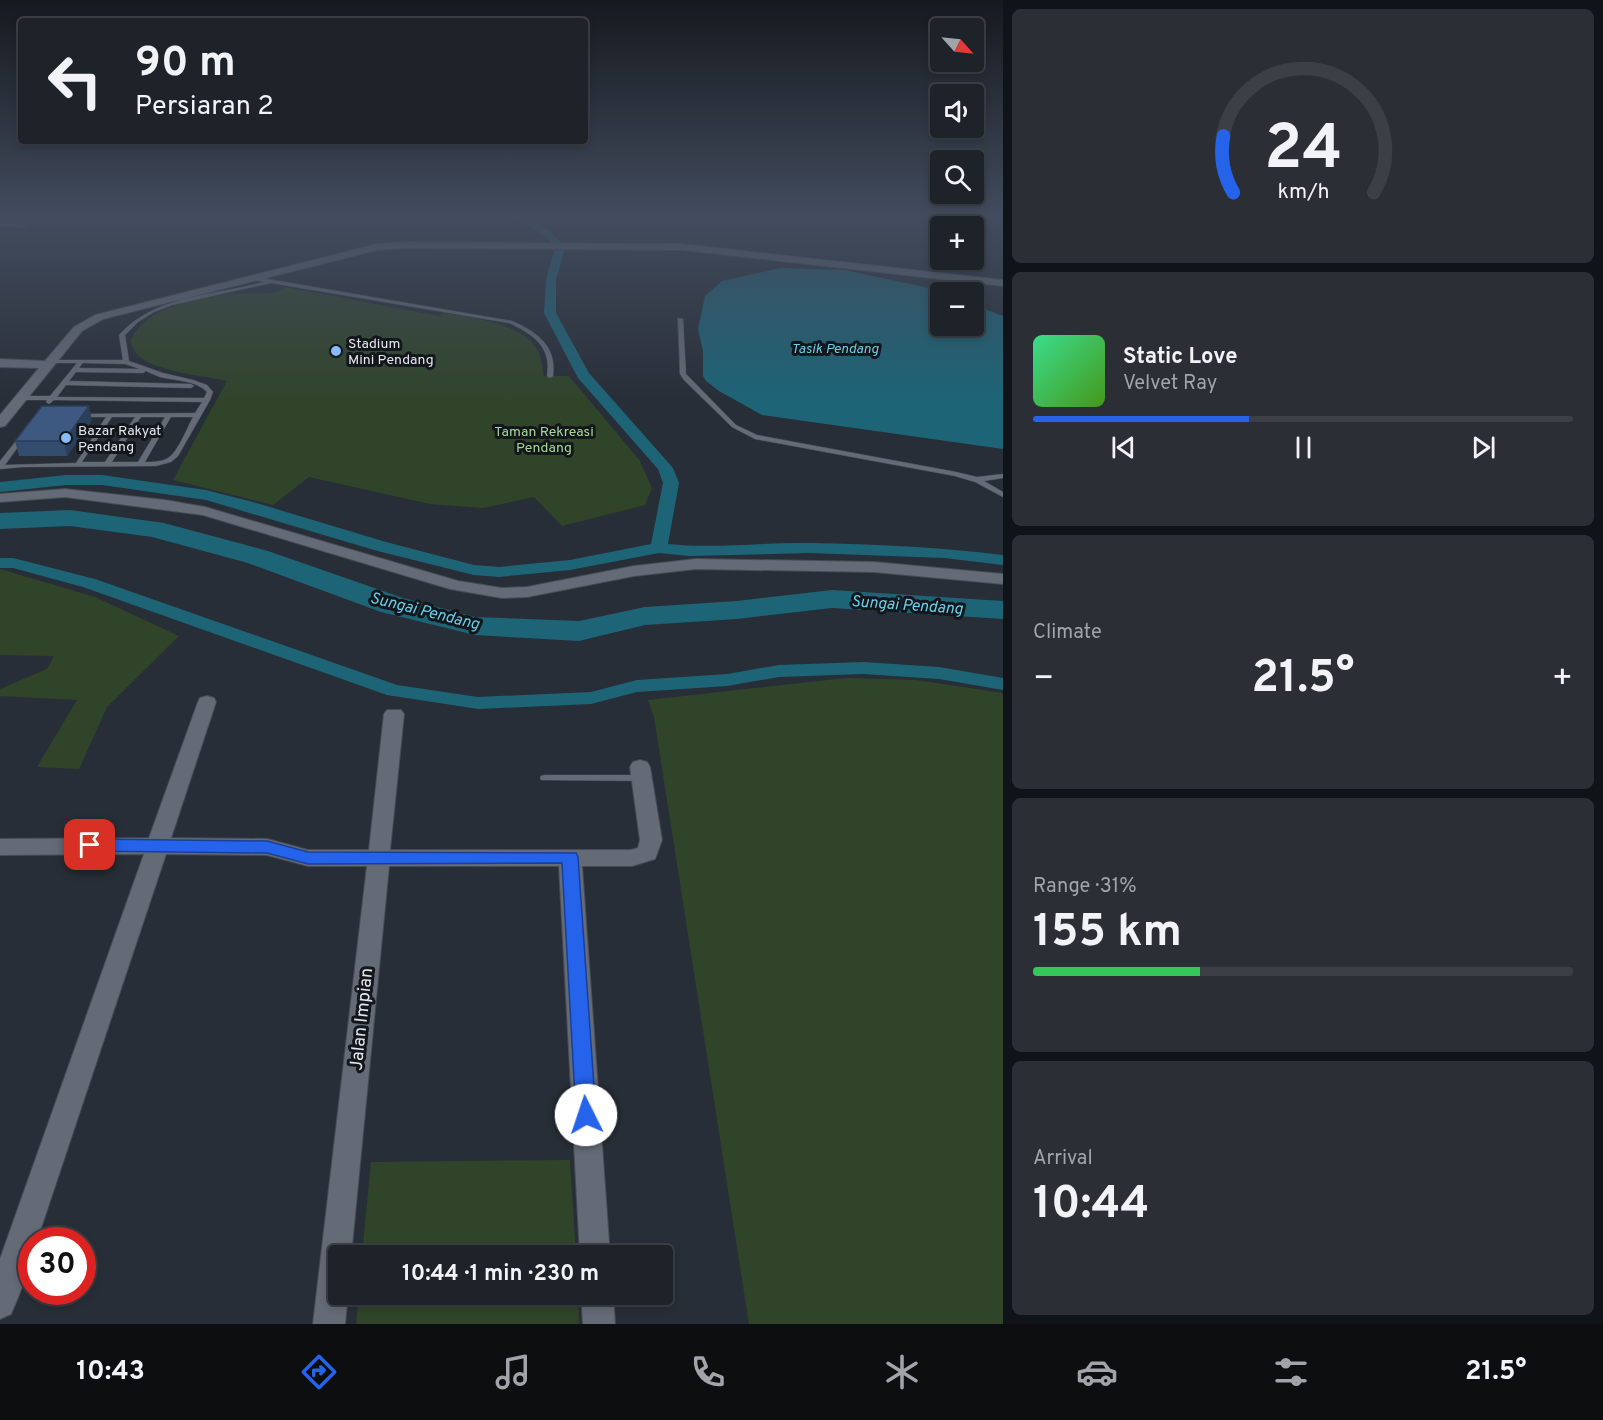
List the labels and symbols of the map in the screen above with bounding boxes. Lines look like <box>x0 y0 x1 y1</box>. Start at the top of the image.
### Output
north arrow <box>930 18 984 72</box>
place label: Stadium Mini Pendang <box>348 336 434 369</box>
water label: Tasik Pendang <box>791 341 879 358</box>
marker: Stadium Mini Pendang <box>329 344 343 358</box>
place label: Bazar Rakyat Pendang <box>78 423 161 456</box>
park label: Taman Rekreasi Pendang <box>494 424 594 457</box>
marker: Bazar Rakyat Pendang <box>59 431 73 445</box>
water label: Sungai Pendang <box>368 589 482 635</box>
water label: Sungai Pendang <box>850 592 964 620</box>
pin <box>64 819 115 870</box>
street label: Jalan Impian <box>346 967 379 1072</box>
position arrow <box>554 1083 618 1147</box>
speed limit sign: 30 <box>18 1227 96 1305</box>

